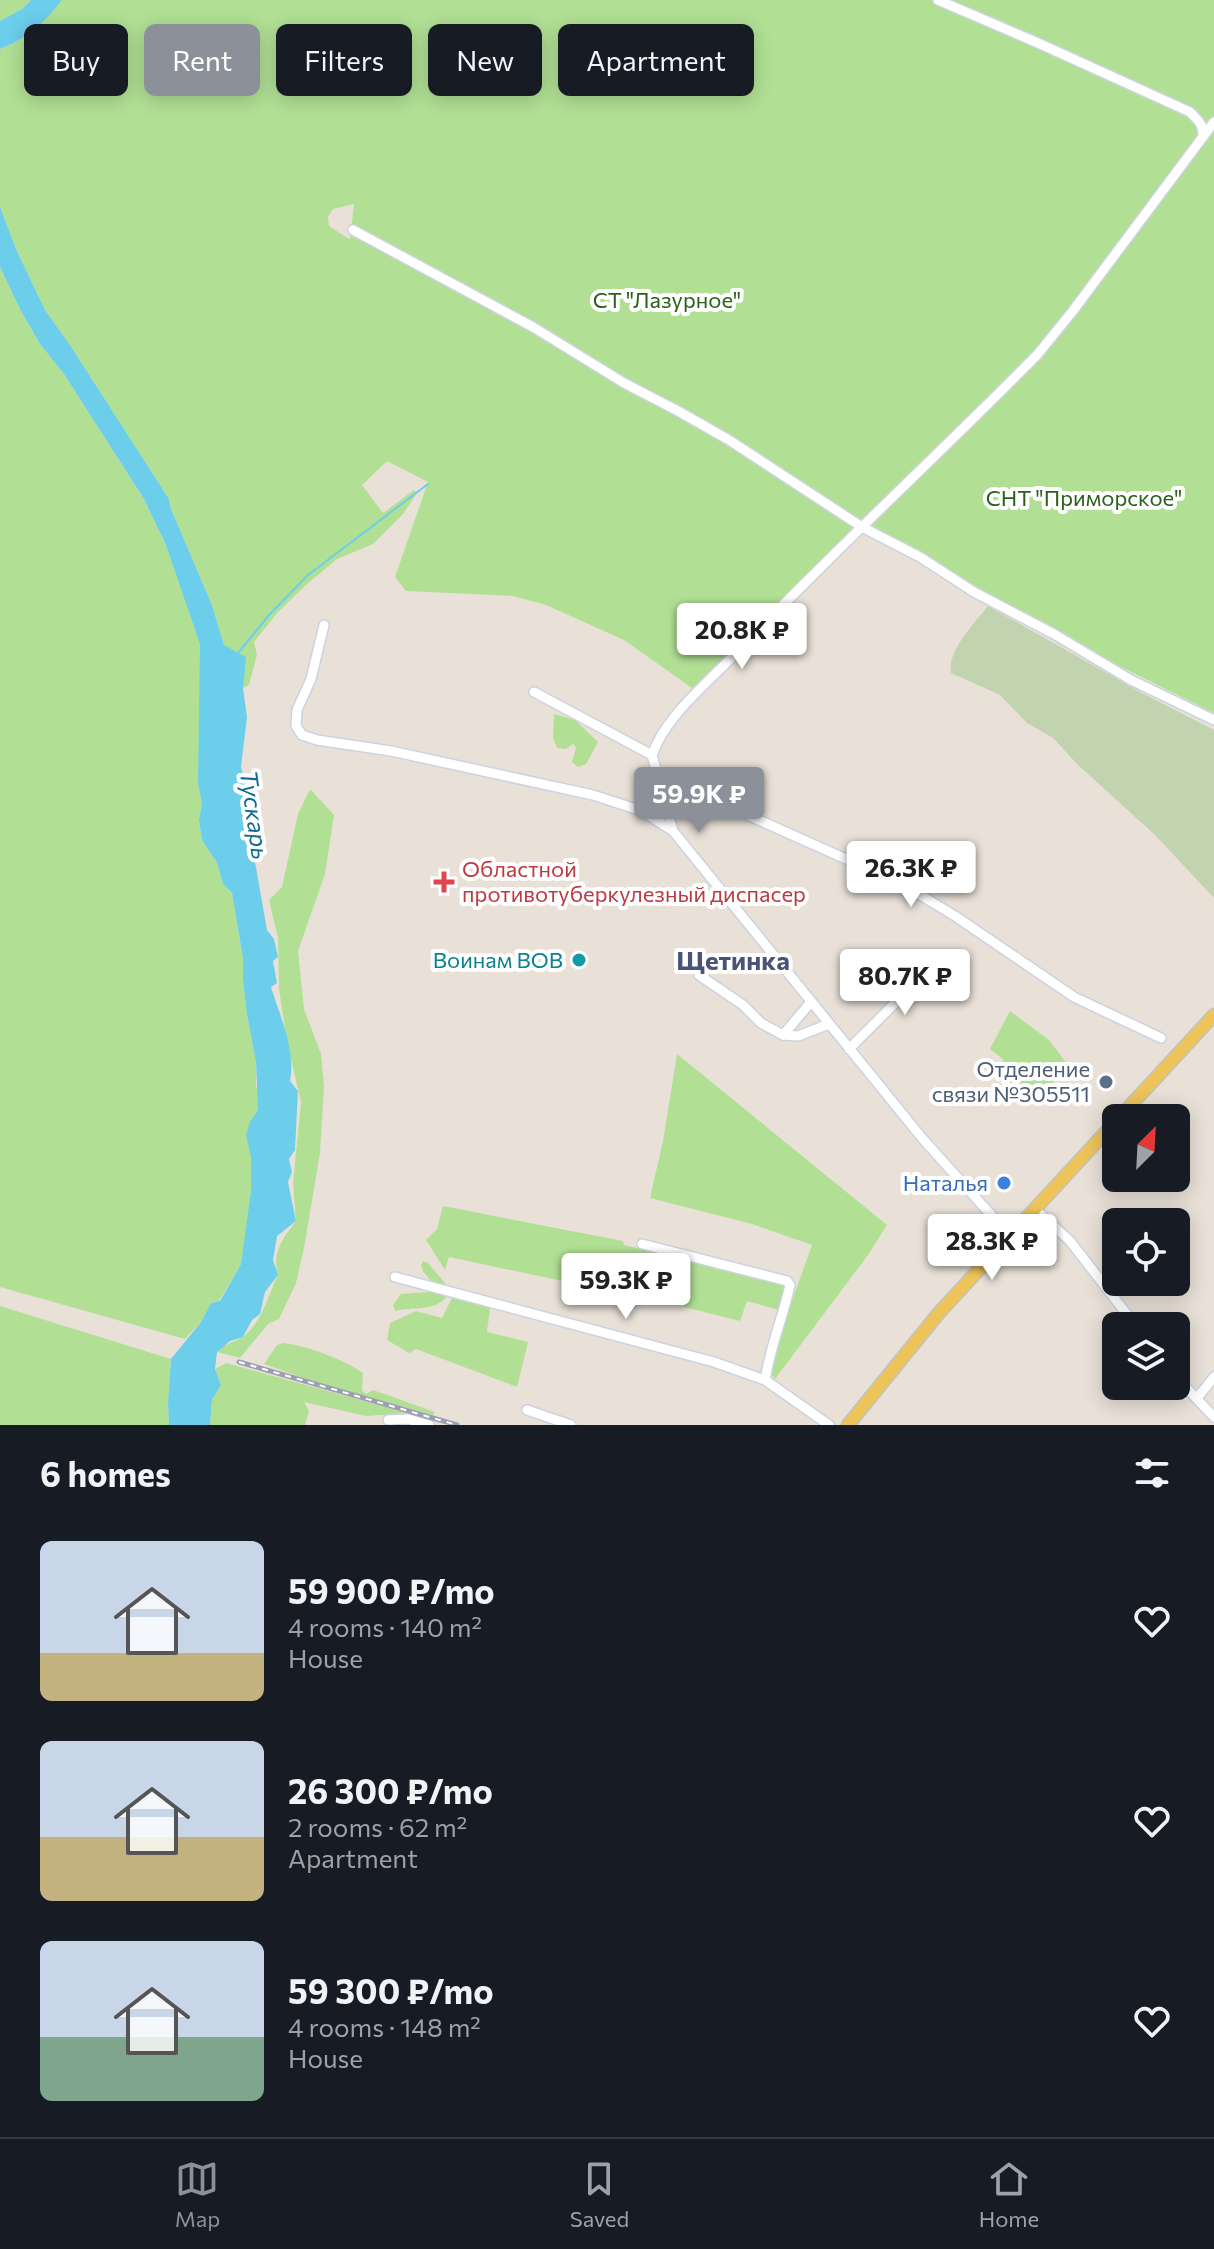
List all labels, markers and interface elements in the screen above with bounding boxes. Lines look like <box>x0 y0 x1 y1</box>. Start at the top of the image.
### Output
chip: Buy <box>24 24 128 96</box>
chip: Rent <box>144 24 260 96</box>
chip: Filters <box>276 24 412 96</box>
chip: New <box>428 24 542 96</box>
chip: Apartment <box>558 24 754 96</box>
park label: СТ "Лазурное" <box>593 286 741 313</box>
park label: СНТ "Приморское" <box>986 484 1182 511</box>
pin: 20.8K ₽ <box>668 603 816 671</box>
text: 20.8K ₽ <box>695 613 789 644</box>
pin: 59.9K ₽ <box>625 767 773 835</box>
water label: Тускарь <box>235 768 276 861</box>
text: 59.9K ₽ <box>652 777 746 808</box>
pin: 26.3K ₽ <box>837 841 985 909</box>
text: 26.3K ₽ <box>865 851 957 882</box>
place label: Областной противотуберкулезный диспасер <box>462 855 806 907</box>
marker: Областной противотуберкулезный диспасер <box>433 871 455 893</box>
district label: Щетинка <box>676 944 790 975</box>
place label: Воинам ВОВ <box>433 946 563 973</box>
pin: 80.7K ₽ <box>831 949 979 1017</box>
marker: Воинам ВОВ <box>570 951 588 969</box>
text: 80.7K ₽ <box>858 959 952 990</box>
place label: Отделение связи №305511 <box>932 1055 1090 1107</box>
marker: Отделение связи №305511 <box>1097 1073 1115 1091</box>
north arrow <box>1102 1104 1190 1192</box>
map controls <box>1102 1104 1190 1400</box>
place label: Наталья <box>903 1169 988 1196</box>
marker: Наталья <box>995 1174 1013 1192</box>
button: locate <box>1102 1208 1190 1296</box>
pin: 28.3K ₽ <box>918 1214 1066 1282</box>
text: 28.3K ₽ <box>946 1224 1038 1255</box>
pin: 59.3K ₽ <box>552 1253 700 1321</box>
text: 59.3K ₽ <box>579 1263 673 1294</box>
button: layers <box>1102 1312 1190 1400</box>
icon: filters <box>1130 1451 1174 1495</box>
text: 6 homes <box>40 1452 171 1494</box>
text: 59 900 ₽/mo <box>288 1569 495 1611</box>
icon: home <box>104 1573 200 1669</box>
icon: heart <box>1130 1599 1174 1643</box>
text: 4 rooms · 140 m² <box>288 1611 482 1642</box>
text: House <box>288 1642 363 1673</box>
text: 26 300 ₽/mo <box>288 1769 493 1811</box>
icon: home <box>104 1773 200 1869</box>
icon: heart <box>1130 1799 1174 1843</box>
text: 2 rooms · 62 m² <box>288 1811 467 1842</box>
text: Apartment <box>288 1842 418 1873</box>
text: 59 300 ₽/mo <box>288 1969 493 2011</box>
icon: home <box>104 1973 200 2069</box>
icon: heart <box>1130 1999 1174 2043</box>
text: 4 rooms · 148 m² <box>288 2011 481 2042</box>
text: House <box>288 2042 363 2073</box>
tab: Map <box>175 2157 220 2232</box>
tab: Saved <box>570 2157 629 2232</box>
tab: Home <box>979 2157 1039 2232</box>

